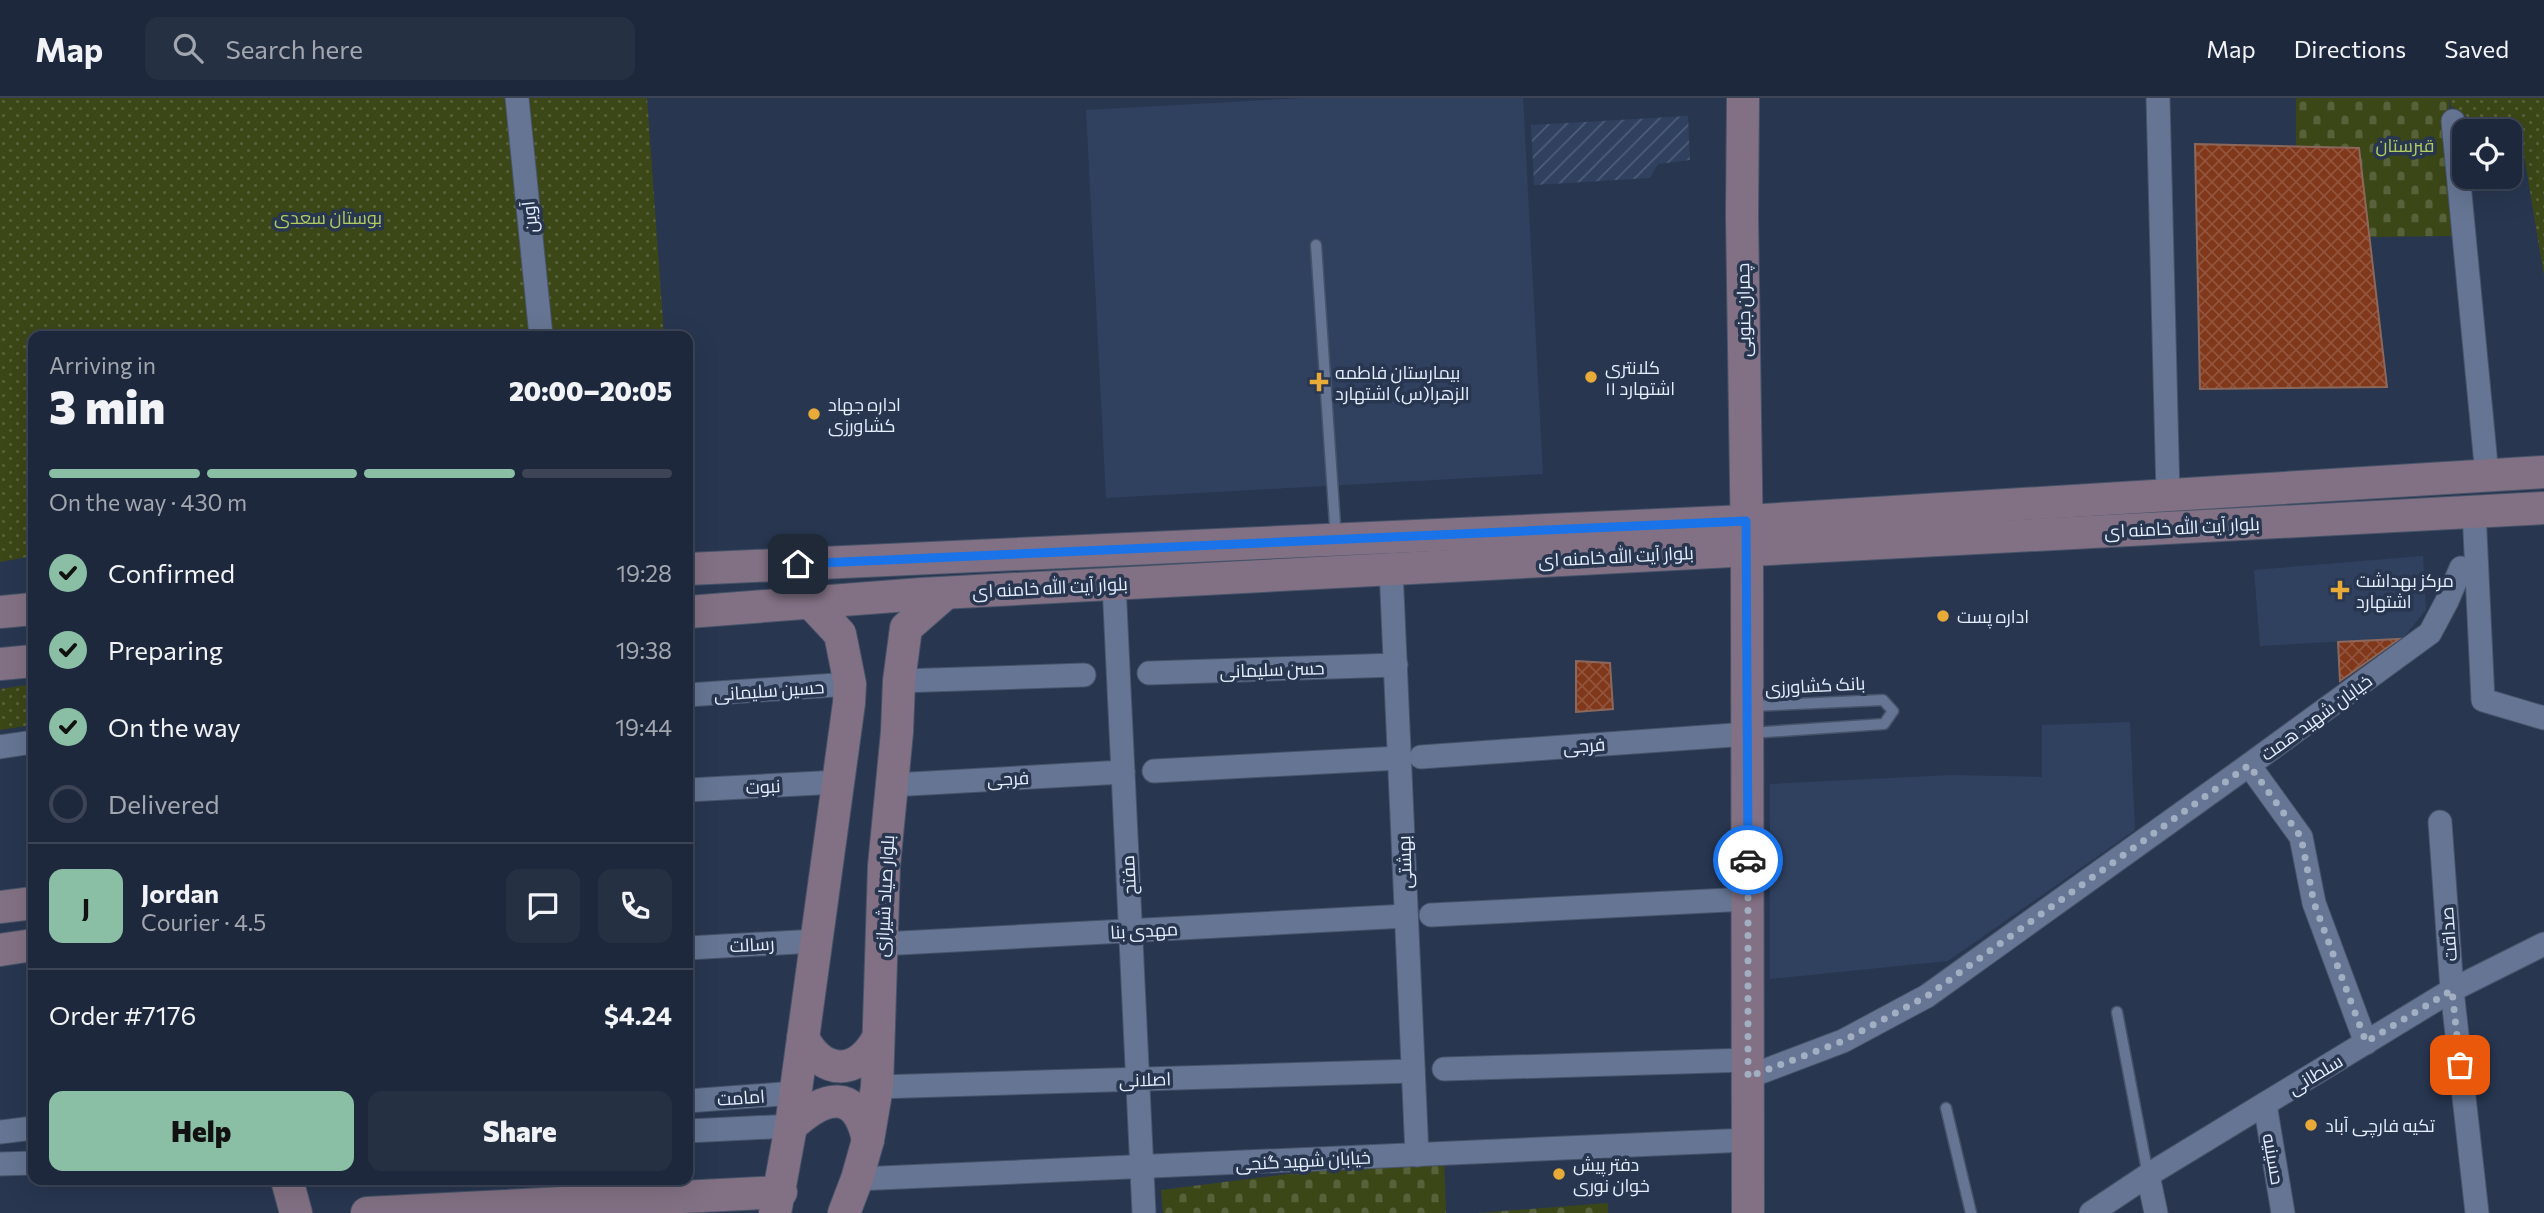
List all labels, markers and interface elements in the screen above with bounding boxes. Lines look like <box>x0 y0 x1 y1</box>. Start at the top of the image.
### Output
search box <box>145 17 635 80</box>
text: Map <box>35 28 103 69</box>
icon: search <box>169 29 207 67</box>
text: Search here <box>225 33 363 64</box>
text: Map <box>2206 34 2256 63</box>
text: Directions <box>2294 34 2406 63</box>
text: Saved <box>2444 34 2509 63</box>
map controls <box>2452 119 2522 189</box>
button: locate <box>2452 119 2522 189</box>
park label: قبرستان <box>2375 134 2435 157</box>
street label: آوین <box>516 200 543 234</box>
park label: بوستان سعدی <box>274 206 382 229</box>
street label: چمران جنوبی <box>1731 263 1757 357</box>
text: Arriving in <box>49 351 156 379</box>
place label: کلانتری ۱۱ اشتهارد <box>1605 356 1675 400</box>
place label: بیمارستان فاطمه الزهرا(س) اشتهارد <box>1335 361 1470 405</box>
marker: کلانتری ۱۱ اشتهارد <box>1583 369 1599 385</box>
marker: بیمارستان فاطمه الزهرا(س) اشتهارد <box>1309 372 1329 392</box>
text: 20:00–20:05 <box>509 375 672 406</box>
text: 3 min <box>49 377 165 433</box>
place label: اداره جهاد کشاورزی <box>828 393 901 437</box>
marker: اداره جهاد کشاورزی <box>806 406 822 422</box>
text: On the way · 430 m <box>49 488 247 516</box>
street label: بلوار آیت الله خامنه ای <box>2104 512 2260 543</box>
pin <box>768 534 828 594</box>
street label: بلوار آیت الله خامنه ای <box>1538 541 1694 572</box>
icon: home <box>779 545 817 583</box>
icon: check <box>49 554 87 592</box>
text: Confirmed <box>108 557 235 588</box>
text: 19:28 <box>616 559 672 587</box>
place label: مرکز بهداشت اشتهارد <box>2356 569 2454 613</box>
street label: بلوار آیت الله خامنه ای <box>972 572 1128 603</box>
marker: مرکز بهداشت اشتهارد <box>2330 580 2350 600</box>
place label: اداره پست <box>1957 605 2029 629</box>
marker: اداره پست <box>1935 608 1951 624</box>
icon: check <box>49 631 87 669</box>
text: Preparing <box>108 634 223 665</box>
text: 19:38 <box>616 636 672 664</box>
street label: حسن سلیمانی <box>1219 656 1325 683</box>
street label: خیابان شهید همت <box>2256 669 2377 766</box>
street label: بانک کشاورزی <box>1764 671 1866 700</box>
street label: حسین سلیمانی <box>713 675 825 706</box>
icon: check <box>49 708 87 746</box>
text: On the way <box>108 711 241 742</box>
text: 19:44 <box>615 713 672 741</box>
street label: فرجی <box>1562 733 1606 758</box>
street label: فرجی <box>986 766 1030 791</box>
street label: نبوت <box>745 774 781 799</box>
text: Delivered <box>108 788 219 819</box>
courier <box>1713 825 1783 895</box>
street label: بلوار صیاد شیرازی <box>870 834 899 958</box>
street label: بهشتی <box>1392 835 1417 889</box>
icon: car <box>1729 841 1767 879</box>
street label: مفتح <box>1116 855 1142 895</box>
button: chat <box>506 869 580 943</box>
button: phone <box>598 869 672 943</box>
text: Jordan <box>141 877 219 908</box>
text: J <box>82 891 90 922</box>
street label: صداقت <box>2435 906 2461 962</box>
text: Courier · 4.5 <box>141 908 266 936</box>
street label: مهدی بنا <box>1109 917 1179 944</box>
street label: رسالت <box>729 932 775 957</box>
text: Order #7176 <box>49 999 196 1030</box>
text: $4.24 <box>604 999 672 1030</box>
pin <box>2430 1035 2490 1095</box>
icon: bag <box>2441 1046 2479 1084</box>
street label: سلطانی <box>2284 1049 2347 1100</box>
street label: اصلانی <box>1118 1067 1172 1092</box>
street label: امامت <box>716 1084 766 1110</box>
button: Help <box>49 1091 354 1171</box>
button: Share <box>368 1091 672 1171</box>
place label: تکیه فارچی آباد <box>2325 1114 2435 1138</box>
marker: تکیه فارچی آباد <box>2303 1117 2319 1133</box>
street label: حسینیه <box>2259 1132 2289 1186</box>
street label: خیابان شهید گنجی <box>1235 1145 1371 1176</box>
place label: دفتر پیش خوان نوری <box>1573 1153 1650 1197</box>
marker: دفتر پیش خوان نوری <box>1551 1166 1567 1182</box>

